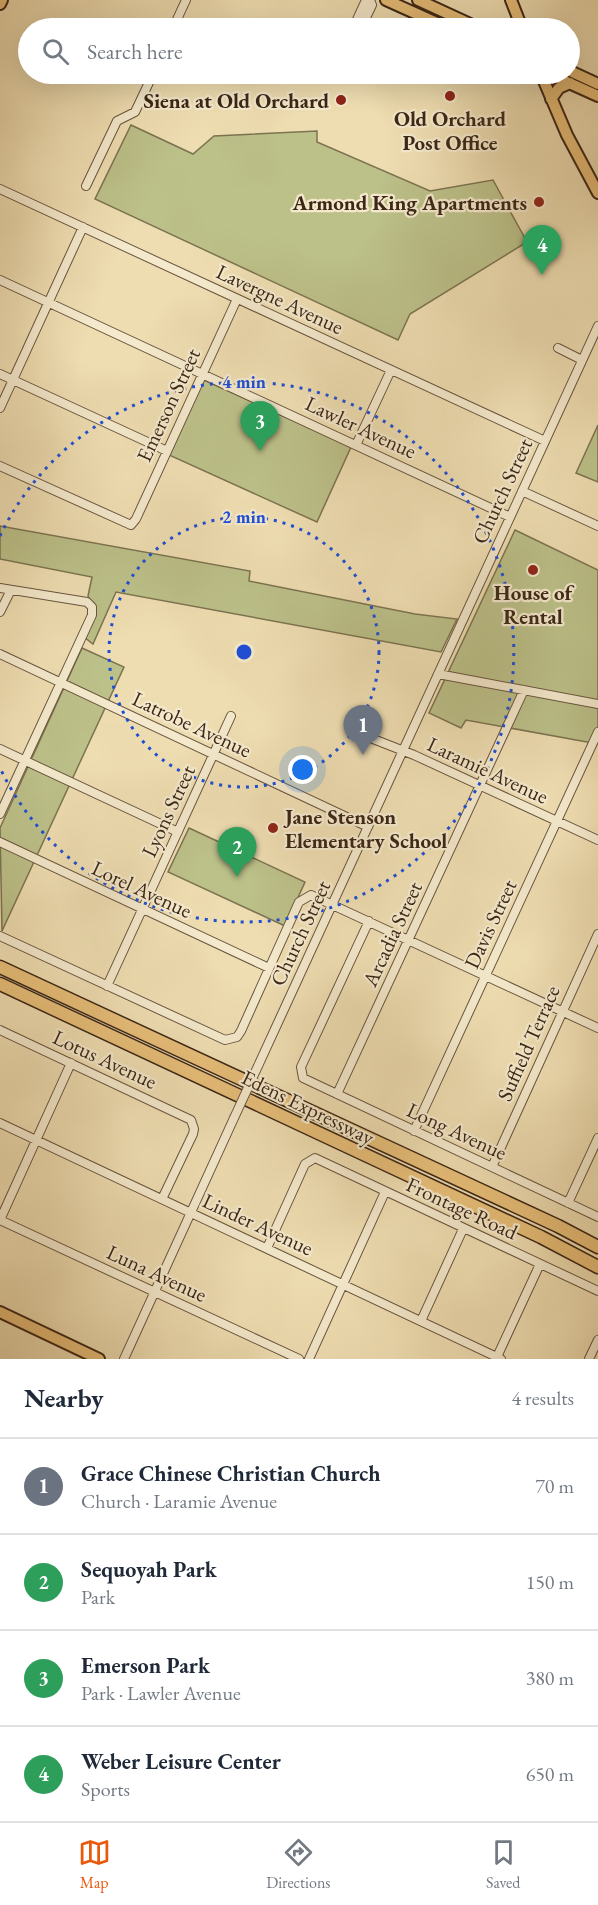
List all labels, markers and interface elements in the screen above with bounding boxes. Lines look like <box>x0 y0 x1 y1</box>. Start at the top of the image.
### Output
search box <box>18 18 580 84</box>
icon: search <box>39 35 72 68</box>
text: Search here <box>87 37 182 66</box>
place label: Siena at Old Orchard <box>144 87 329 114</box>
marker: Old Orchard Post Office <box>443 89 457 103</box>
marker: Siena at Old Orchard <box>334 93 348 107</box>
place label: Old Orchard Post Office <box>394 105 506 156</box>
place label: Armond King Apartments <box>292 189 527 216</box>
marker: Armond King Apartments <box>532 195 546 209</box>
pin: 4 <box>522 226 562 275</box>
street label: Lavergne Avenue <box>212 258 348 340</box>
street label: Emerson Street <box>130 344 206 466</box>
text: 4 min <box>222 370 266 393</box>
street label: Lawler Avenue <box>301 390 421 464</box>
pin: 3 <box>240 402 280 451</box>
street label: Church Street <box>466 433 538 548</box>
text: 2 min <box>222 505 266 528</box>
marker: House of Rental <box>526 563 540 577</box>
place label: House of Rental <box>494 579 575 630</box>
centre of rings <box>234 642 254 662</box>
street label: Latrobe Avenue <box>128 685 256 763</box>
pin: 1 <box>344 706 382 755</box>
street label: Laramie Avenue <box>423 730 553 810</box>
your location <box>288 755 317 784</box>
street label: Lyons Street <box>135 760 201 861</box>
place label: Jane Stenson Elementary School <box>283 803 447 854</box>
marker: Jane Stenson Elementary School <box>266 821 280 835</box>
pin: 2 <box>218 828 256 877</box>
street label: Lorel Avenue <box>88 854 196 924</box>
street label: Church Street <box>264 875 336 990</box>
street label: Davis Street <box>458 875 523 973</box>
street label: Arcadia Street <box>356 877 428 992</box>
street label: Suffield Terrace <box>490 981 566 1105</box>
street label: Lotus Avenue <box>49 1023 161 1095</box>
street label: Edens Expressway <box>237 1063 379 1151</box>
street label: Long Avenue <box>403 1096 511 1166</box>
street label: Frontage Road <box>402 1170 522 1246</box>
street label: Linder Avenue <box>198 1187 318 1261</box>
street label: Luna Avenue <box>103 1238 211 1308</box>
text: Nearby <box>24 1381 104 1415</box>
text: 4 results <box>511 1385 574 1411</box>
text: Grace Chinese Christian Church <box>81 1459 380 1488</box>
text: 1 <box>38 1473 49 1499</box>
text: 70 m <box>535 1473 574 1499</box>
text: Church · Laramie Avenue <box>81 1488 277 1514</box>
text: Sequoyah Park <box>81 1555 217 1584</box>
text: 2 <box>38 1569 49 1595</box>
text: 150 m <box>526 1569 574 1595</box>
text: Park <box>81 1584 115 1610</box>
text: Emerson Park <box>81 1651 210 1680</box>
text: 3 <box>38 1665 49 1691</box>
text: 380 m <box>526 1665 574 1691</box>
text: Park · Lawler Avenue <box>81 1680 241 1706</box>
text: Weber Leisure Center <box>81 1747 281 1776</box>
text: 4 <box>38 1761 49 1787</box>
text: 650 m <box>526 1761 574 1787</box>
text: Sports <box>81 1776 130 1802</box>
tab: Map <box>78 1836 111 1893</box>
tab: Directions <box>266 1836 331 1893</box>
tab: Saved <box>486 1836 520 1893</box>

